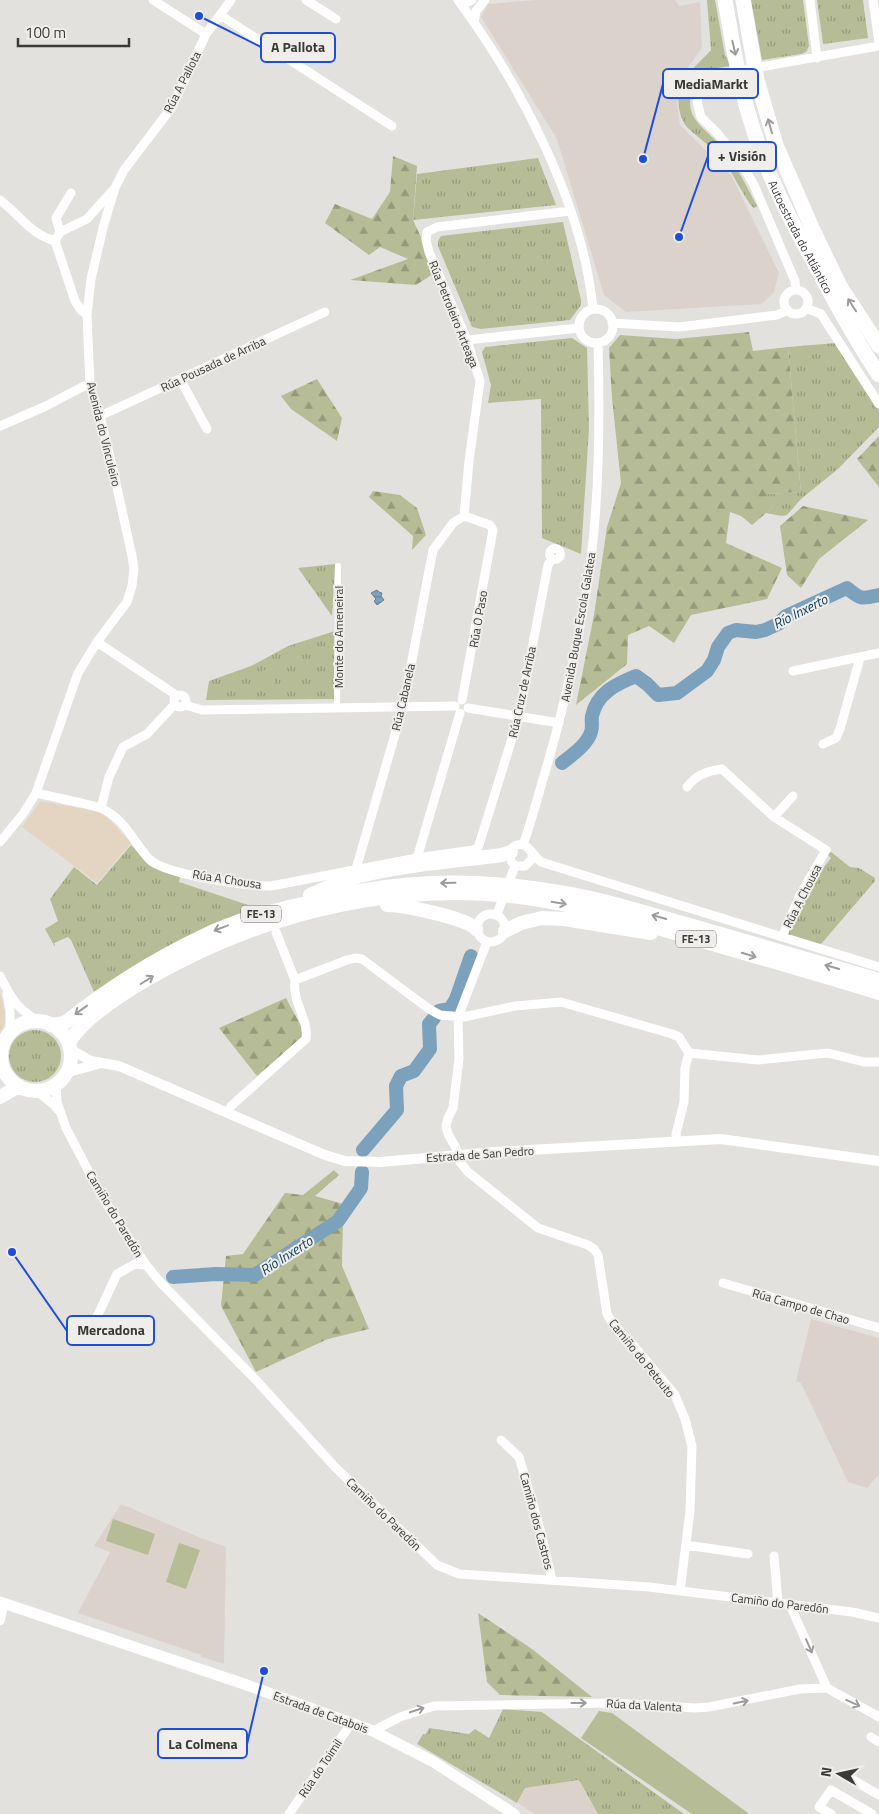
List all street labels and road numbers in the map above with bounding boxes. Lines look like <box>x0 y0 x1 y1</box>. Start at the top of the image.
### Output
street label: Rúa A Pallota <box>158 48 206 116</box>
street label: Autoestrada do Atlántico <box>764 177 838 297</box>
street label: Rúa Petroleiro Arteaga <box>424 257 484 371</box>
street label: Rúa Pousada de Arriba <box>157 331 269 397</box>
street label: Avenida do Vinculeiro <box>82 380 126 488</box>
street label: Avenida Buque Escola Galatea <box>555 551 601 703</box>
street label: Monte do Ameneiral <box>329 586 348 688</box>
street label: Rúa O Paso <box>464 589 492 649</box>
street label: Rúa Cruz de Arriba <box>503 645 541 739</box>
street label: Rúa Cabanela <box>386 661 420 733</box>
street label: Rúa A Chousa <box>778 861 826 931</box>
street label: Rúa A Chousa <box>191 864 263 894</box>
road number: FE-13 <box>241 906 281 922</box>
road number: FE-13 <box>676 931 716 948</box>
street label: Estrada de San Pedro <box>425 1141 535 1167</box>
street label: Camiño do Paredón <box>82 1167 148 1261</box>
street label: Rúa Campo de Chao <box>750 1283 852 1329</box>
street label: Camiño do Petouto <box>604 1315 680 1401</box>
street label: Camiño dos Castros <box>515 1470 559 1572</box>
street label: Camiño do Paredón <box>342 1473 426 1555</box>
street label: Camiño do Paredón <box>730 1588 830 1618</box>
street label: Estrada de Catabois <box>271 1686 372 1738</box>
street label: Rúa da Valenta <box>606 1694 682 1716</box>
street label: Rúa do Toimil <box>293 1735 347 1801</box>

